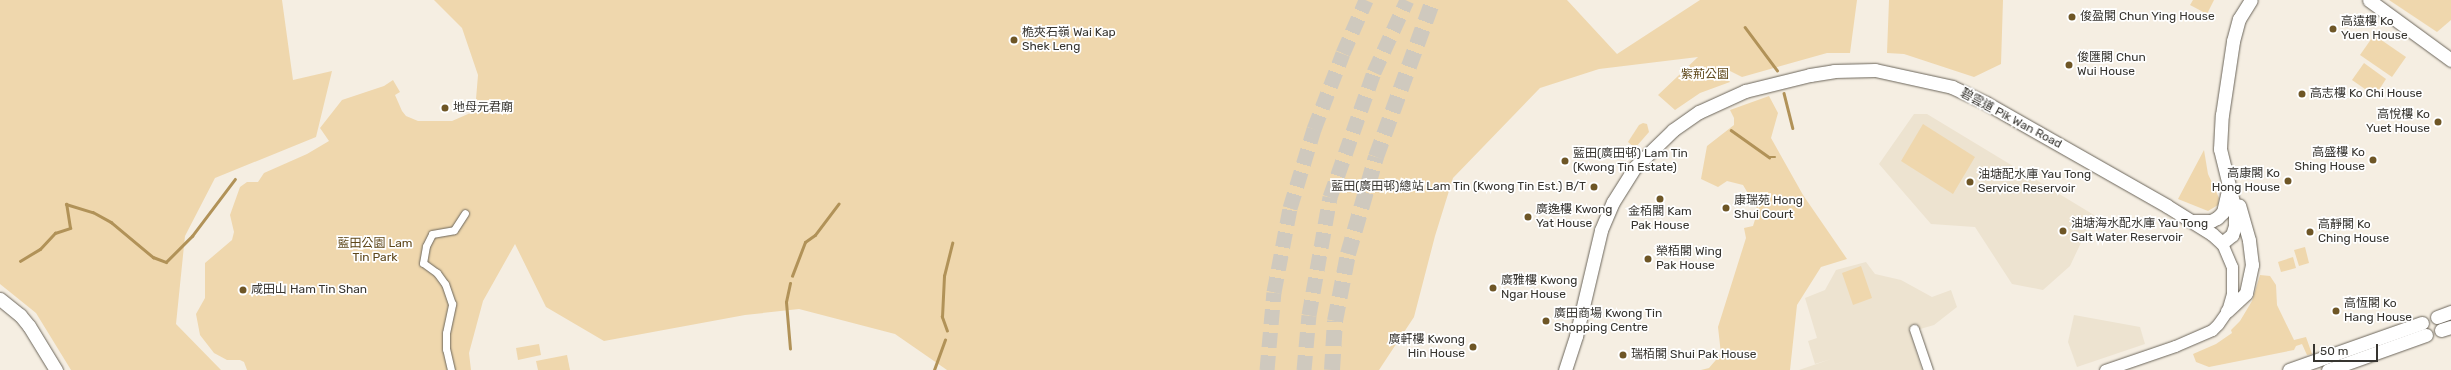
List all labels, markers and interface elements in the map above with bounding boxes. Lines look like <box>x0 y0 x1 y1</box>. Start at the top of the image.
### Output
place label: 俊盈閣 Chun Ying House <box>2080 10 2215 24</box>
marker: 俊盈閣 Chun Ying House <box>2067 12 2077 22</box>
place label: 高遠樓 Ko Yuen House <box>2341 15 2408 43</box>
marker: 高遠樓 Ko Yuen House <box>2328 24 2338 34</box>
place label: 桅夾石嶺 Wai Kap Shek Leng <box>1022 26 1116 54</box>
marker: 桅夾石嶺 Wai Kap Shek Leng <box>1009 35 1019 45</box>
place label: 俊匯閣 Chun Wui House <box>2077 51 2146 79</box>
marker: 俊匯閣 Chun Wui House <box>2064 60 2074 70</box>
park label: 紫荊公園 <box>1681 68 1729 82</box>
street label: 碧雲道 Pik Wan Road <box>1958 86 2064 152</box>
place label: 高志樓 Ko Chi House <box>2310 87 2422 101</box>
marker: 高志樓 Ko Chi House <box>2297 89 2307 99</box>
place label: 地母元君廟 <box>453 101 513 115</box>
marker: 地母元君廟 <box>440 103 450 113</box>
place label: 高悅樓 Ko Yuet House <box>2366 108 2430 136</box>
marker: 高悅樓 Ko Yuet House <box>2433 117 2443 127</box>
place label: 高盛樓 Ko Shing House <box>2294 146 2365 174</box>
place label: 藍田(廣田邨) Lam Tin (Kwong Tin Estate) <box>1573 147 1688 175</box>
marker: 高盛樓 Ko Shing House <box>2368 155 2378 165</box>
marker: 藍田(廣田邨) Lam Tin (Kwong Tin Estate) <box>1560 156 1570 166</box>
place label: 高康閣 Ko Hong House <box>2212 167 2280 195</box>
place label: 油塘配水庫 Yau Tong Service Reservoir <box>1978 168 2091 196</box>
marker: 高康閣 Ko Hong House <box>2283 176 2293 186</box>
marker: 油塘配水庫 Yau Tong Service Reservoir <box>1965 177 1975 187</box>
place label: 藍田(廣田邨)總站 Lam Tin (Kwong Tin Est.) B/T <box>1331 180 1586 194</box>
marker: 藍田(廣田邨)總站 Lam Tin (Kwong Tin Est.) B/T <box>1589 182 1599 192</box>
marker: 金栢閣 Kam Pak House <box>1655 194 1665 204</box>
place label: 康瑞苑 Hong Shui Court <box>1734 194 1803 222</box>
place label: 廣逸樓 Kwong Yat House <box>1536 203 1612 231</box>
marker: 康瑞苑 Hong Shui Court <box>1721 203 1731 213</box>
place label: 金栢閣 Kam Pak House <box>1628 205 1692 233</box>
marker: 廣逸樓 Kwong Yat House <box>1523 212 1533 222</box>
place label: 油塘海水配水庫 Yau Tong Salt Water Reservoir <box>2071 217 2208 245</box>
place label: 高靜閣 Ko Ching House <box>2318 218 2389 246</box>
marker: 油塘海水配水庫 Yau Tong Salt Water Reservoir <box>2058 226 2068 236</box>
marker: 高靜閣 Ko Ching House <box>2305 227 2315 237</box>
park label: 藍田公園 Lam Tin Park <box>338 237 412 265</box>
place label: 榮栢閣 Wing Pak House <box>1656 245 1722 273</box>
marker: 榮栢閣 Wing Pak House <box>1643 254 1653 264</box>
place label: 廣雅樓 Kwong Ngar House <box>1501 274 1577 302</box>
place label: 咸田山 Ham Tin Shan <box>251 283 367 297</box>
marker: 廣雅樓 Kwong Ngar House <box>1488 283 1498 293</box>
marker: 咸田山 Ham Tin Shan <box>238 285 248 295</box>
place label: 高恆閣 Ko Hang House <box>2344 297 2412 325</box>
marker: 高恆閣 Ko Hang House <box>2331 306 2341 316</box>
place label: 廣田商場 Kwong Tin Shopping Centre <box>1554 307 1662 335</box>
marker: 廣田商場 Kwong Tin Shopping Centre <box>1541 316 1551 326</box>
place label: 廣軒樓 Kwong Hin House <box>1389 333 1465 361</box>
scale bar <box>2315 336 2380 362</box>
marker: 廣軒樓 Kwong Hin House <box>1468 342 1478 352</box>
text: 50 m <box>2320 344 2348 358</box>
place label: 瑞栢閣 Shui Pak House <box>1631 348 1757 362</box>
marker: 瑞栢閣 Shui Pak House <box>1618 350 1628 360</box>

